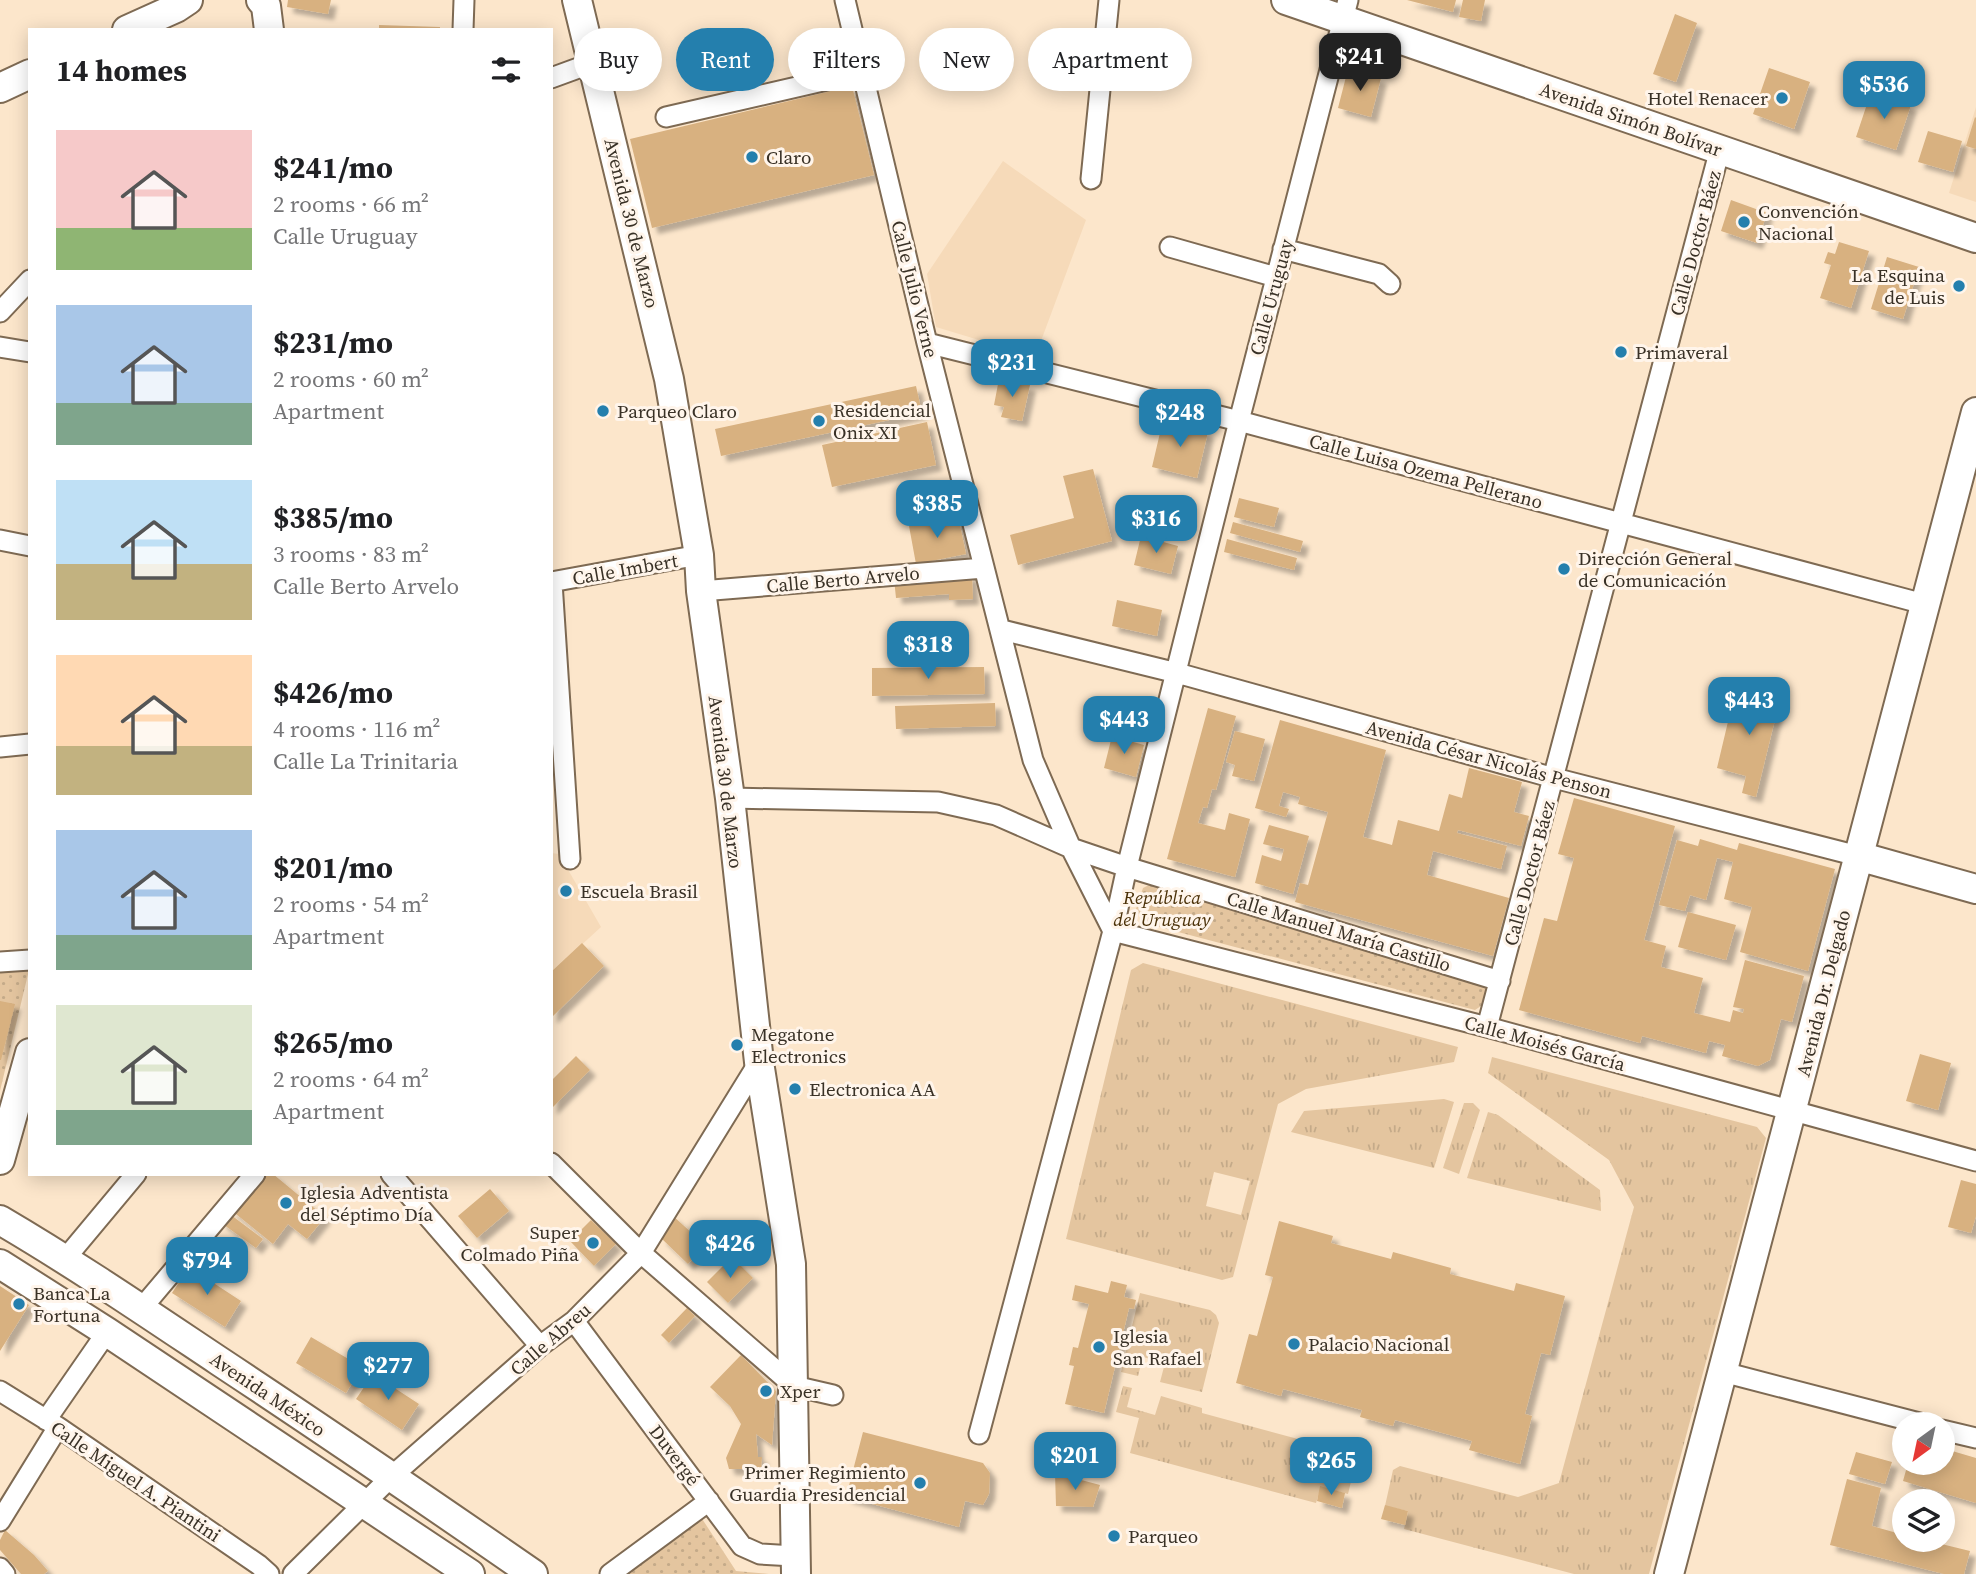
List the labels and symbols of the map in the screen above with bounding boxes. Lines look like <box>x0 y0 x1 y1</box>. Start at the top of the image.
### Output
pin: $241 <box>1319 34 1401 93</box>
pin: $536 <box>1843 61 1925 121</box>
street label: Avenida Simón Bolívar <box>1536 76 1726 162</box>
place label: Hotel Renacer <box>1647 85 1768 111</box>
marker: Hotel Renacer <box>1774 90 1790 106</box>
street label: Avenida 30 de Marzo <box>598 135 666 311</box>
place label: Claro <box>766 144 811 170</box>
marker: Claro <box>744 149 760 165</box>
street label: Calle Doctor Báez <box>1663 167 1727 318</box>
place label: Convención Nacional <box>1758 198 1859 246</box>
marker: Convención Nacional <box>1736 214 1752 230</box>
street label: Calle Julio Verne <box>885 218 945 360</box>
street label: Calle Uruguay <box>1243 236 1299 358</box>
place label: La Esquina de Luis <box>1851 262 1945 310</box>
marker: La Esquina de Luis <box>1951 278 1967 294</box>
place label: Primaveral <box>1635 339 1729 365</box>
pin: $231 <box>971 340 1053 399</box>
marker: Primaveral <box>1613 344 1629 360</box>
pin: $248 <box>1139 390 1221 449</box>
place label: Residencial Onix XI <box>833 397 931 445</box>
place label: Parqueo Claro <box>617 398 737 424</box>
marker: Parqueo Claro <box>595 403 611 419</box>
marker: Residencial Onix XI <box>811 413 827 429</box>
street label: Calle Luisa Ozema Pellerano <box>1306 427 1546 515</box>
pin: $385 <box>896 480 978 540</box>
pin: $316 <box>1115 496 1197 555</box>
place label: Dirección General de Comunicación <box>1578 545 1733 593</box>
street label: Calle Imbert <box>570 547 681 591</box>
street label: Calle Berto Arvelo <box>765 559 921 599</box>
marker: Dirección General de Comunicación <box>1556 561 1572 577</box>
pin: $318 <box>887 622 969 681</box>
pin: $443 <box>1708 678 1790 737</box>
street label: Avenida 30 de Marzo <box>702 694 750 870</box>
pin: $443 <box>1083 696 1165 756</box>
street label: Avenida César Nicolás Penson <box>1363 714 1615 804</box>
street label: Calle Doctor Báez <box>1497 797 1561 948</box>
place label: Escuela Brasil <box>580 878 698 904</box>
marker: Escuela Brasil <box>558 883 574 899</box>
park label: República del Uruguay <box>1113 884 1212 932</box>
street label: Calle Manuel María Castillo <box>1224 885 1454 977</box>
street label: Avenida Dr. Delgado <box>1790 907 1856 1079</box>
street label: Calle Moisés García <box>1462 1009 1629 1077</box>
place label: Megatone Electronics <box>751 1021 846 1069</box>
marker: Megatone Electronics <box>729 1037 745 1053</box>
place label: Electronica AA <box>809 1076 936 1102</box>
marker: Electronica AA <box>787 1081 803 1097</box>
place label: Iglesia Adventista del Séptimo Día <box>300 1179 449 1227</box>
marker: Iglesia Adventista del Séptimo Día <box>278 1195 294 1211</box>
place label: Super Colmado Piña <box>460 1219 579 1267</box>
pin: $426 <box>689 1220 771 1280</box>
marker: Super Colmado Piña <box>585 1235 601 1251</box>
pin: $794 <box>166 1238 248 1297</box>
place label: Banca La Fortuna <box>33 1280 111 1328</box>
marker: Banca La Fortuna <box>11 1296 27 1312</box>
street label: Calle Abreu <box>504 1297 596 1381</box>
place label: Iglesia San Rafael <box>1113 1323 1202 1371</box>
place label: Palacio Nacional <box>1308 1331 1450 1357</box>
marker: Palacio Nacional <box>1286 1336 1302 1352</box>
marker: Iglesia San Rafael <box>1091 1339 1107 1355</box>
pin: $277 <box>347 1342 429 1402</box>
street label: Avenida México <box>205 1346 331 1442</box>
place label: Xper <box>780 1378 821 1404</box>
marker: Xper <box>758 1383 774 1399</box>
north arrow <box>1892 1412 1955 1475</box>
street label: Calle Miguel A. Piantini <box>46 1414 226 1548</box>
street label: Duvergé <box>643 1419 707 1491</box>
pin: $201 <box>1034 1432 1116 1492</box>
pin: $265 <box>1290 1438 1372 1497</box>
place label: Primer Regimiento Guardia Presidencial <box>729 1459 906 1507</box>
marker: Primer Regimiento Guardia Presidencial <box>912 1475 928 1491</box>
place label: Parqueo <box>1128 1523 1198 1549</box>
marker: Parqueo <box>1106 1528 1122 1544</box>

